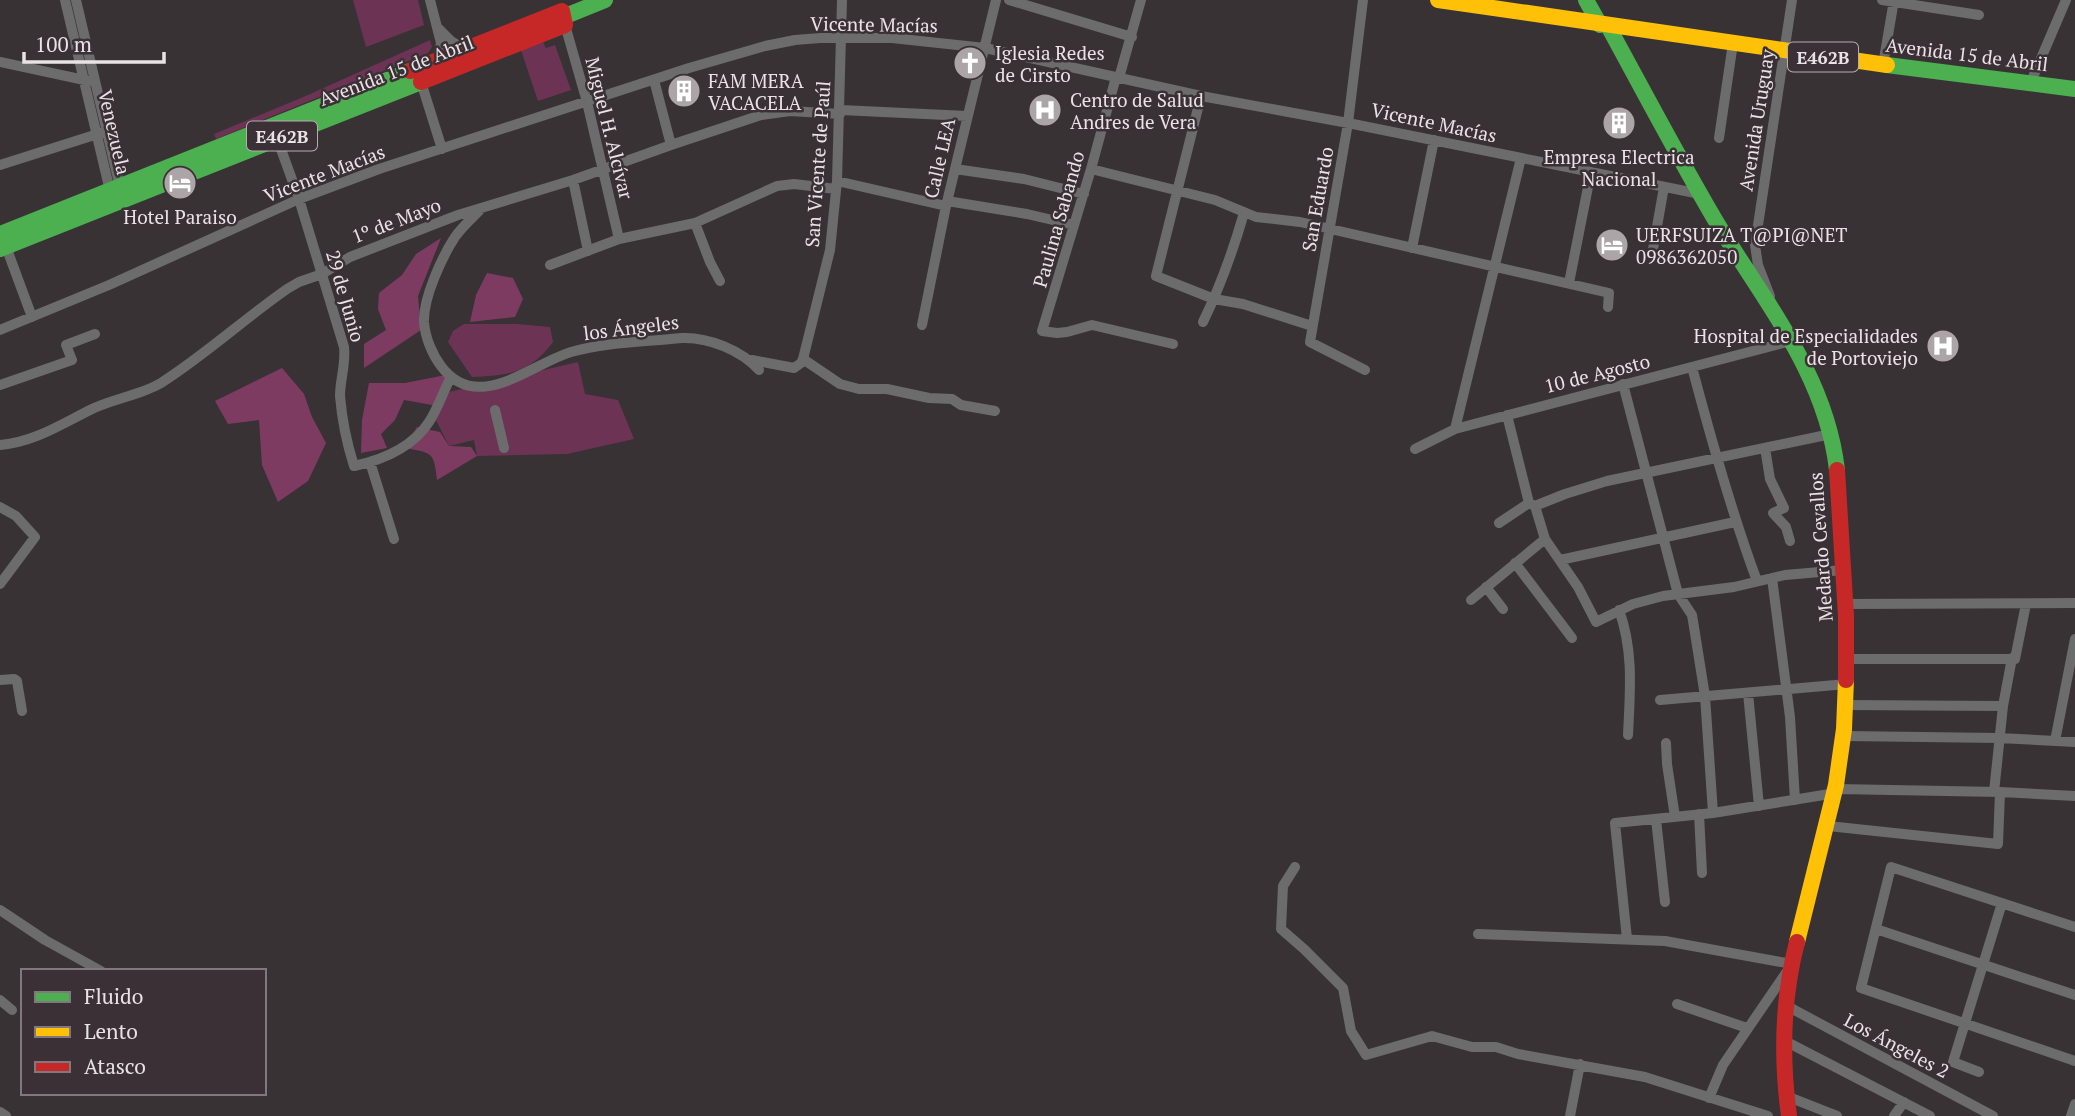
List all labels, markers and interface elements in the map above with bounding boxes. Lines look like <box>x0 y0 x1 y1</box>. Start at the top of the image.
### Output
street label: Vicente Macías <box>810 10 938 38</box>
scale bar <box>24 21 164 65</box>
street label: Avenida 15 de Abril <box>315 29 477 111</box>
text: 100 m <box>35 30 92 58</box>
street label: Avenida 15 de Abril <box>1884 32 2050 76</box>
place label: Iglesia Redes de Cirsto <box>995 40 1105 87</box>
road number: E462B <box>1788 42 1858 72</box>
church icon: Iglesia Redes de Cirsto <box>951 44 989 82</box>
street label: Avenida Uruguay <box>1732 47 1780 193</box>
street label: Miguel H. Alcívar <box>580 54 640 202</box>
place label: FAM MERA VACACELA <box>708 68 804 115</box>
building icon: FAM MERA VACACELA <box>665 72 703 110</box>
street label: San Vicente de Paúl <box>799 80 835 248</box>
street label: Venezuela <box>93 87 137 177</box>
place label: Centro de Salud Andres de Vera <box>1070 87 1204 134</box>
hospital icon: Centro de Salud Andres de Vera <box>1026 91 1064 129</box>
street label: Vicente Macías <box>1369 96 1499 148</box>
building icon: Empresa Electrica Nacional <box>1600 104 1638 142</box>
street label: Calle LEA <box>918 115 960 201</box>
road number: E462B <box>247 121 317 150</box>
street label: Vicente Macías <box>260 138 388 208</box>
place label: Empresa Electrica Nacional <box>1543 144 1695 191</box>
street label: San Eduardo <box>1295 145 1339 253</box>
street label: Paulina Sabando <box>1027 148 1089 290</box>
hotel icon: Hotel Paraiso <box>161 164 199 202</box>
street label: 1º de Mayo <box>348 192 444 248</box>
place label: Hotel Paraiso <box>123 204 237 229</box>
place label: UERFSUIZA T@PI@NET 0986362050 <box>1636 222 1848 269</box>
hotel icon: UERFSUIZA T@PI@NET 0986362050 <box>1593 226 1631 264</box>
street label: 29 de Junio <box>321 247 371 345</box>
street label: los Ángeles <box>582 309 680 345</box>
place label: Hospital de Especialidades de Portoviejo <box>1694 323 1918 370</box>
hospital icon: Hospital de Especialidades de Portoviejo <box>1924 327 1962 365</box>
street label: 10 de Agosto <box>1542 348 1652 398</box>
street label: Medardo Cevallos <box>1802 472 1838 622</box>
legend <box>21 969 266 1095</box>
text: Fluido <box>84 982 143 1010</box>
street label: Los Ángeles 2 <box>1840 1007 1954 1083</box>
text: Lento <box>84 1017 138 1045</box>
text: Atasco <box>84 1052 146 1080</box>

